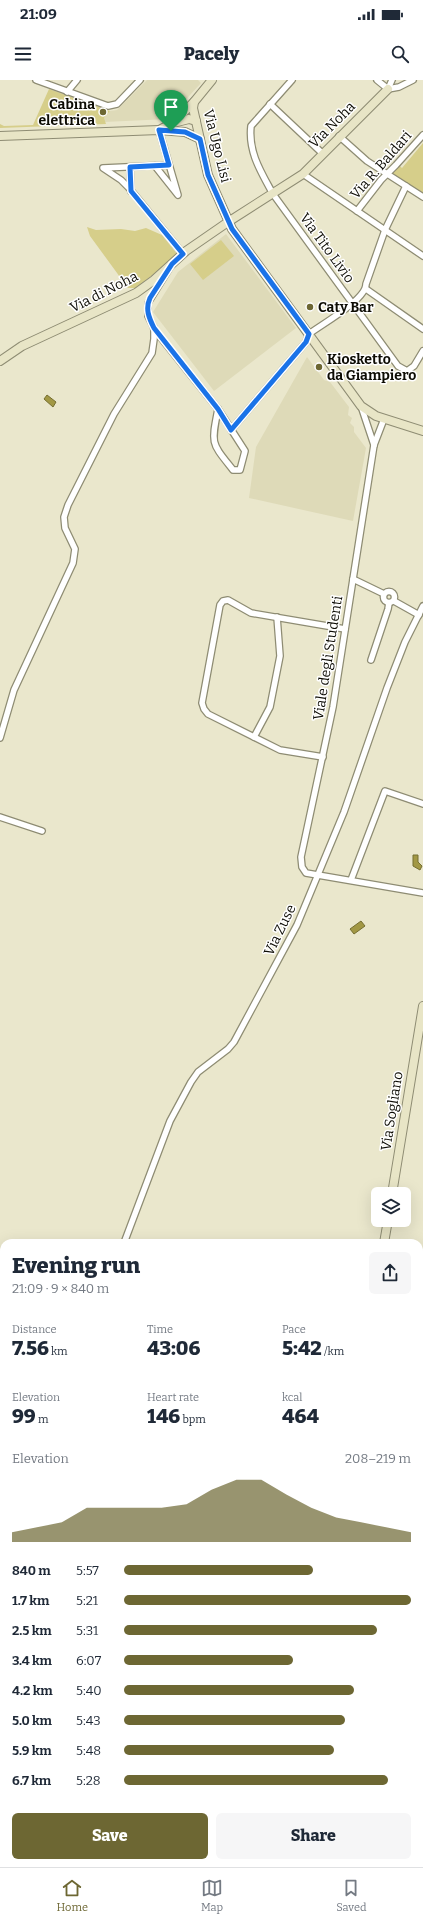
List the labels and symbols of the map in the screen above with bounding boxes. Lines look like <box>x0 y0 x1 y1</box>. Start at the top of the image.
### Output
pin <box>154 90 188 131</box>
place label: Cabina elettrica <box>38 96 95 129</box>
street label: Via Noha <box>305 98 359 152</box>
marker: Cabina elettrica <box>98 107 108 117</box>
street label: Via Ugo Lisi <box>200 108 234 184</box>
street label: Via R. Baldari <box>347 127 415 203</box>
street label: Via Tito Livio <box>296 210 358 286</box>
street label: Via di Noha <box>67 267 141 316</box>
place label: Caty Bar <box>318 299 374 316</box>
marker: Caty Bar <box>305 302 315 312</box>
place label: Kiosketto da Giampiero <box>327 351 416 384</box>
marker: Kiosketto da Giampiero <box>314 362 324 372</box>
street label: Viale degli Studenti <box>310 595 346 721</box>
street label: Via Zuse <box>260 902 300 958</box>
street label: Via Sogliano <box>377 1070 407 1152</box>

